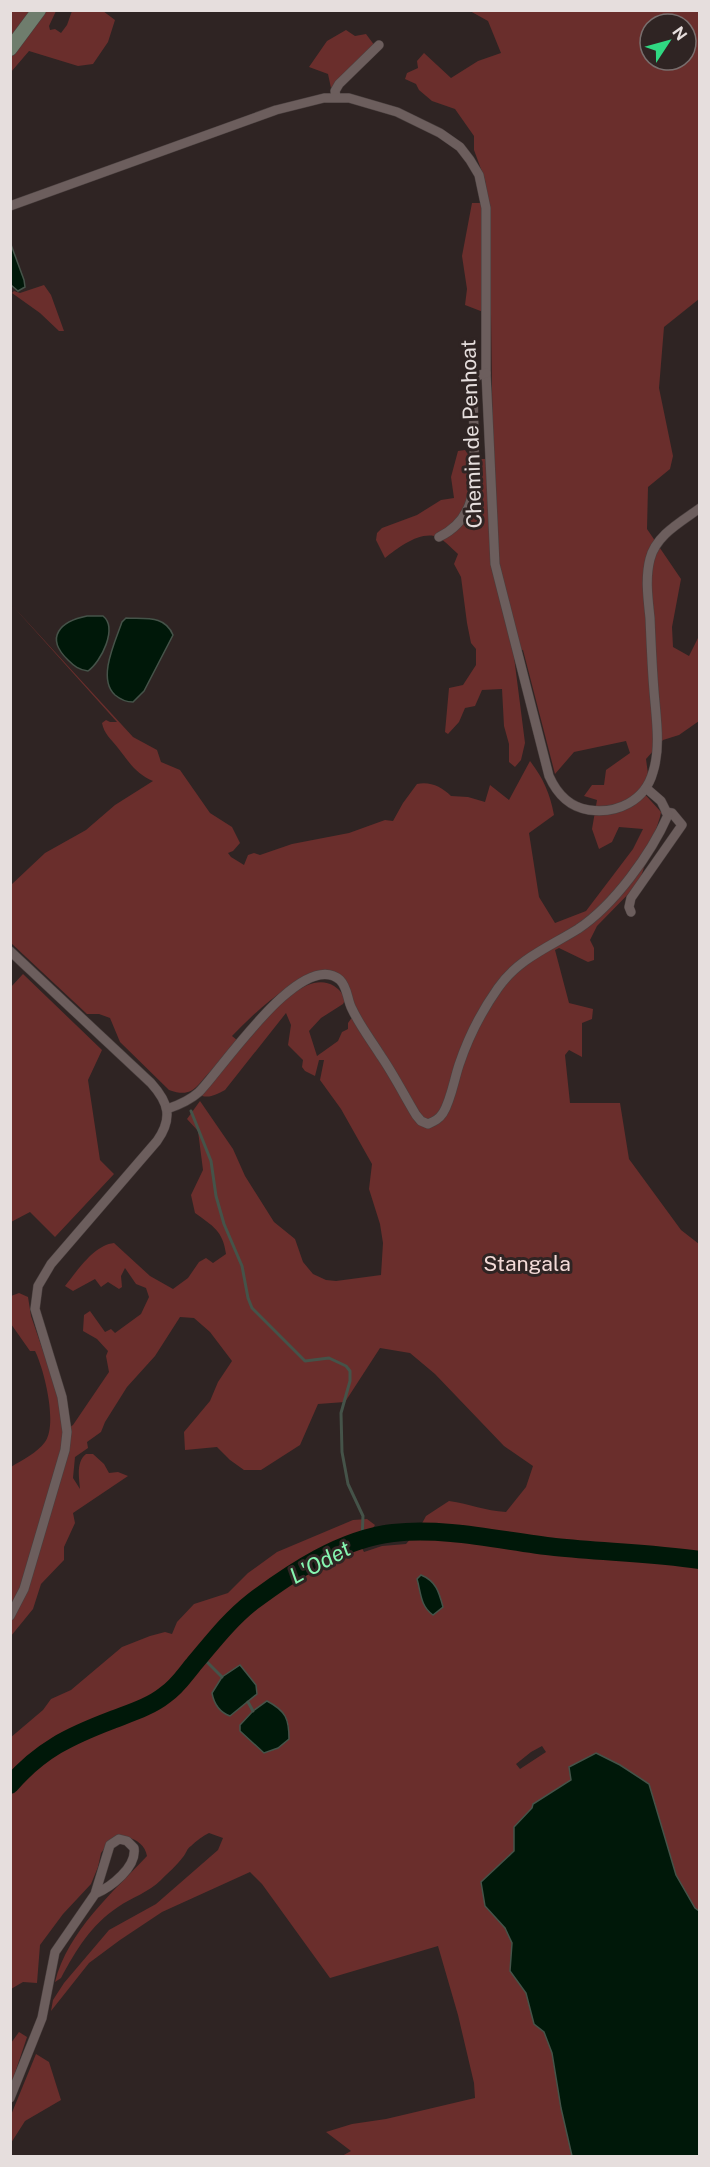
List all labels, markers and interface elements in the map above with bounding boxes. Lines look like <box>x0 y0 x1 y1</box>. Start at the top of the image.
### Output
north arrow <box>638 12 698 72</box>
text: N <box>668 23 691 44</box>
street label: Chemin de Penhoat <box>455 339 487 529</box>
park label: Stangala <box>483 1251 571 1276</box>
water label: L'Odet <box>285 1535 356 1589</box>

